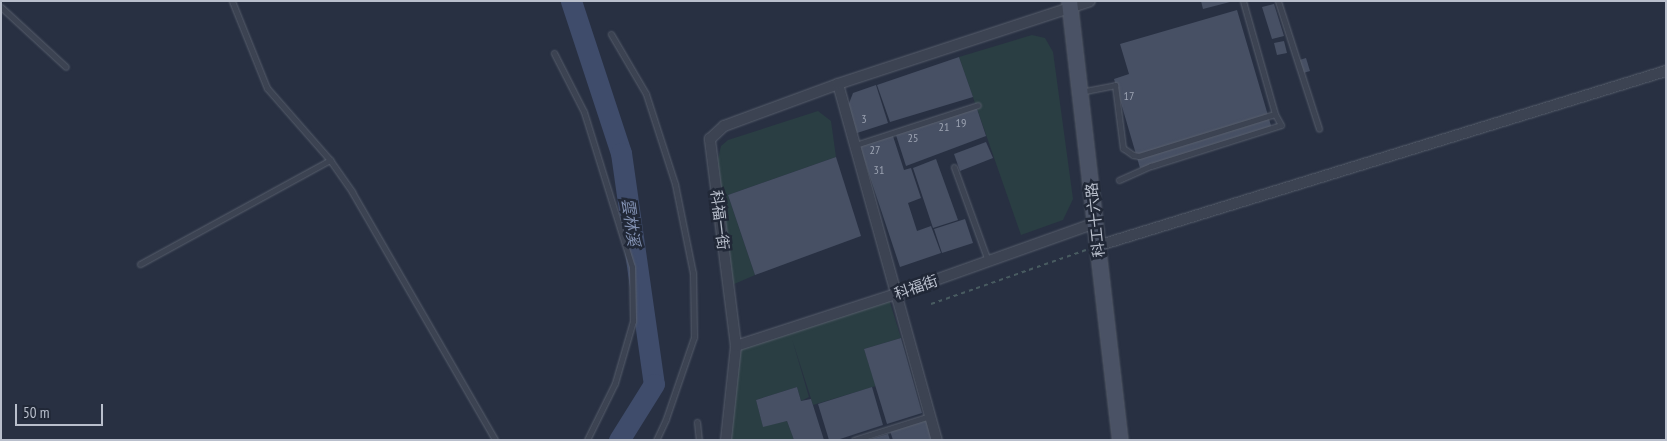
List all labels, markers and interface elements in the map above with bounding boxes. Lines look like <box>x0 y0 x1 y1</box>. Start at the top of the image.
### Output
house number: 17 <box>1124 89 1134 103</box>
house number: 3 <box>861 112 867 126</box>
house number: 19 <box>956 116 966 130</box>
house number: 21 <box>939 120 949 134</box>
house number: 25 <box>908 131 918 145</box>
house number: 27 <box>870 143 880 157</box>
house number: 31 <box>874 163 884 177</box>
street label: 科工十六路 <box>1082 182 1108 258</box>
street label: 科福一街 <box>707 189 733 251</box>
water label: 雲林溪 <box>618 197 644 247</box>
street label: 科福街 <box>892 271 940 303</box>
scale bar <box>18 394 105 426</box>
text: 50 m <box>23 403 49 422</box>

